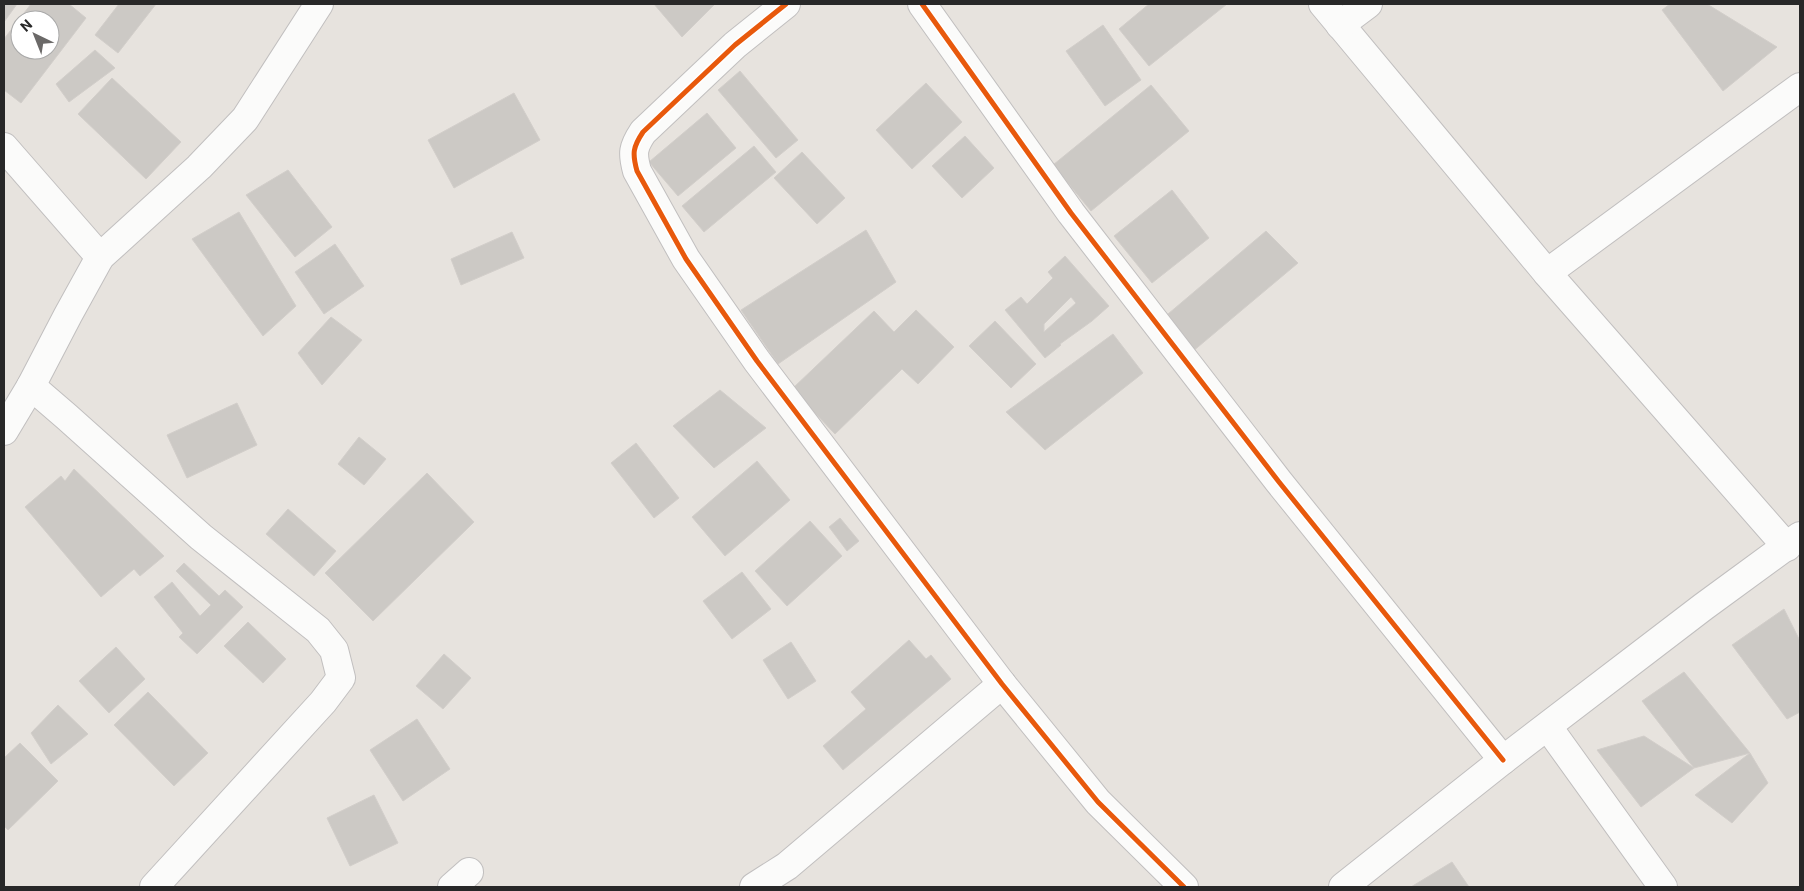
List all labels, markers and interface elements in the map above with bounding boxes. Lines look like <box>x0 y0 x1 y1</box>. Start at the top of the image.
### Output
north arrow <box>10 10 60 60</box>
text: N <box>17 16 35 35</box>

